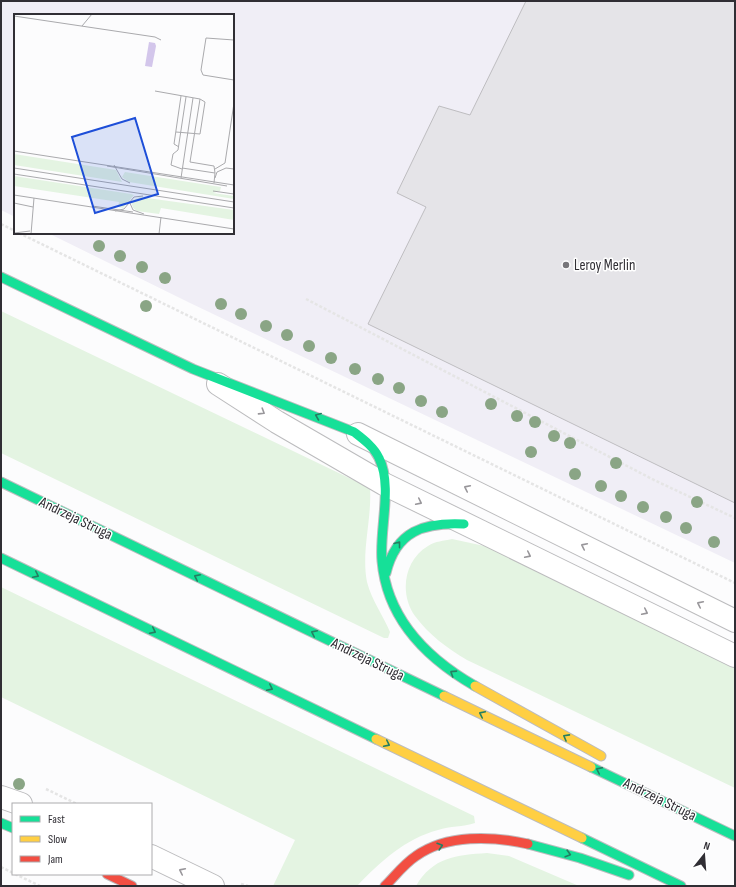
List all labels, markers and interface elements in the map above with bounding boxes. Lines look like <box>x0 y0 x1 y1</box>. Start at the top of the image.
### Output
inset map <box>14 14 234 234</box>
place label: Leroy Merlin <box>574 256 635 275</box>
marker: Leroy Merlin <box>561 260 571 270</box>
one-way arrow <box>258 407 265 415</box>
one-way arrow <box>314 413 321 421</box>
one-way arrow <box>464 485 472 493</box>
street label: Andrzeja Struga <box>35 492 116 544</box>
one-way arrow <box>415 497 423 504</box>
one-way arrow <box>393 542 400 549</box>
one-way arrow <box>580 543 588 551</box>
one-way arrow <box>524 550 532 558</box>
one-way arrow <box>32 570 39 578</box>
one-way arrow <box>194 574 201 582</box>
one-way arrow <box>697 601 704 609</box>
one-way arrow <box>641 607 648 615</box>
one-way arrow <box>149 626 157 634</box>
one-way arrow <box>311 630 318 638</box>
street label: Andrzeja Struga <box>327 633 408 685</box>
one-way arrow <box>450 670 457 677</box>
one-way arrow <box>266 683 274 691</box>
one-way arrow <box>478 711 486 719</box>
one-way arrow <box>563 734 570 741</box>
one-way arrow <box>383 739 391 747</box>
one-way arrow <box>596 767 603 775</box>
street label: Andrzeja Struga <box>619 773 700 825</box>
legend <box>12 803 152 875</box>
text: Fast <box>48 812 65 827</box>
text: Slow <box>48 832 67 847</box>
north arrow <box>684 835 724 875</box>
text: N <box>702 839 712 853</box>
one-way arrow <box>437 842 444 851</box>
one-way arrow <box>564 849 571 858</box>
text: Jam <box>47 852 63 867</box>
one-way arrow <box>178 868 186 876</box>

